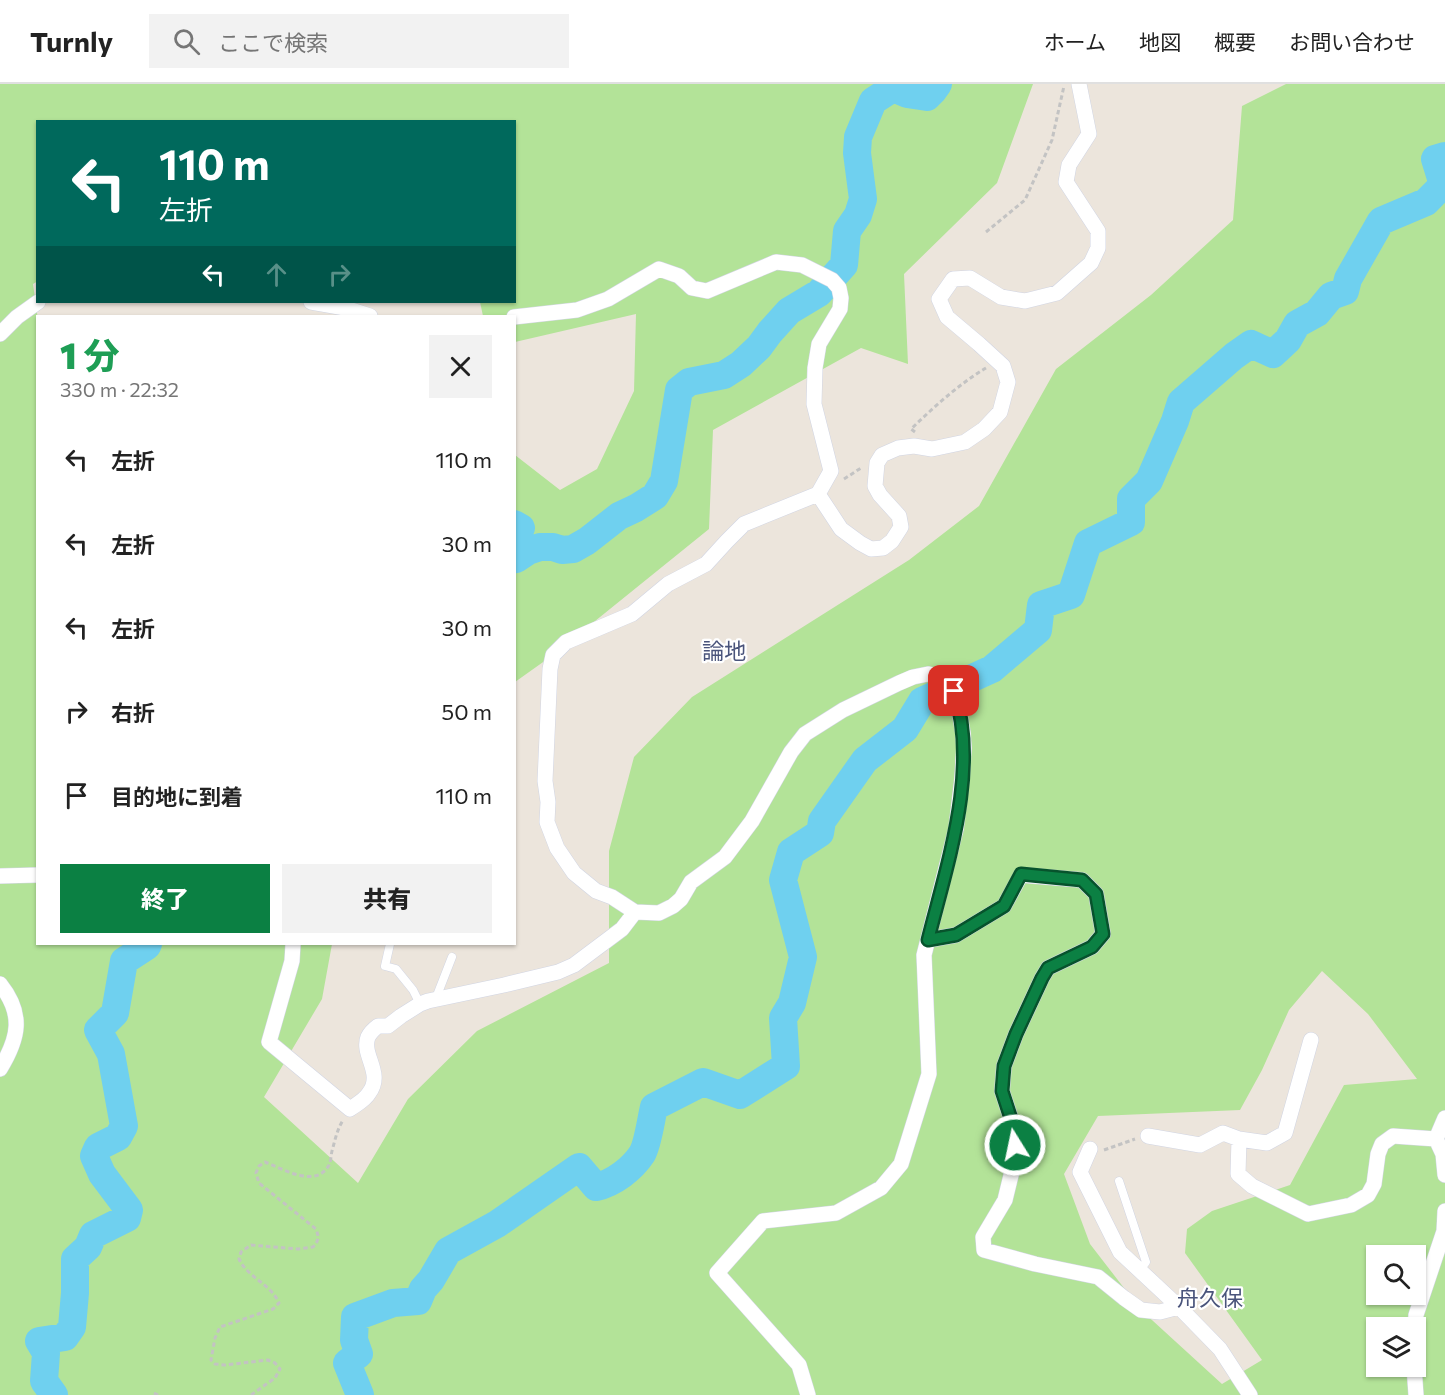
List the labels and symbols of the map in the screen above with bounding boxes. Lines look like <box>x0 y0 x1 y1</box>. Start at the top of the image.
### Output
district label: 論地 <box>702 637 746 664</box>
pin <box>928 665 979 716</box>
position arrow <box>983 1113 1047 1177</box>
district label: 舟久保 <box>1177 1284 1243 1311</box>

